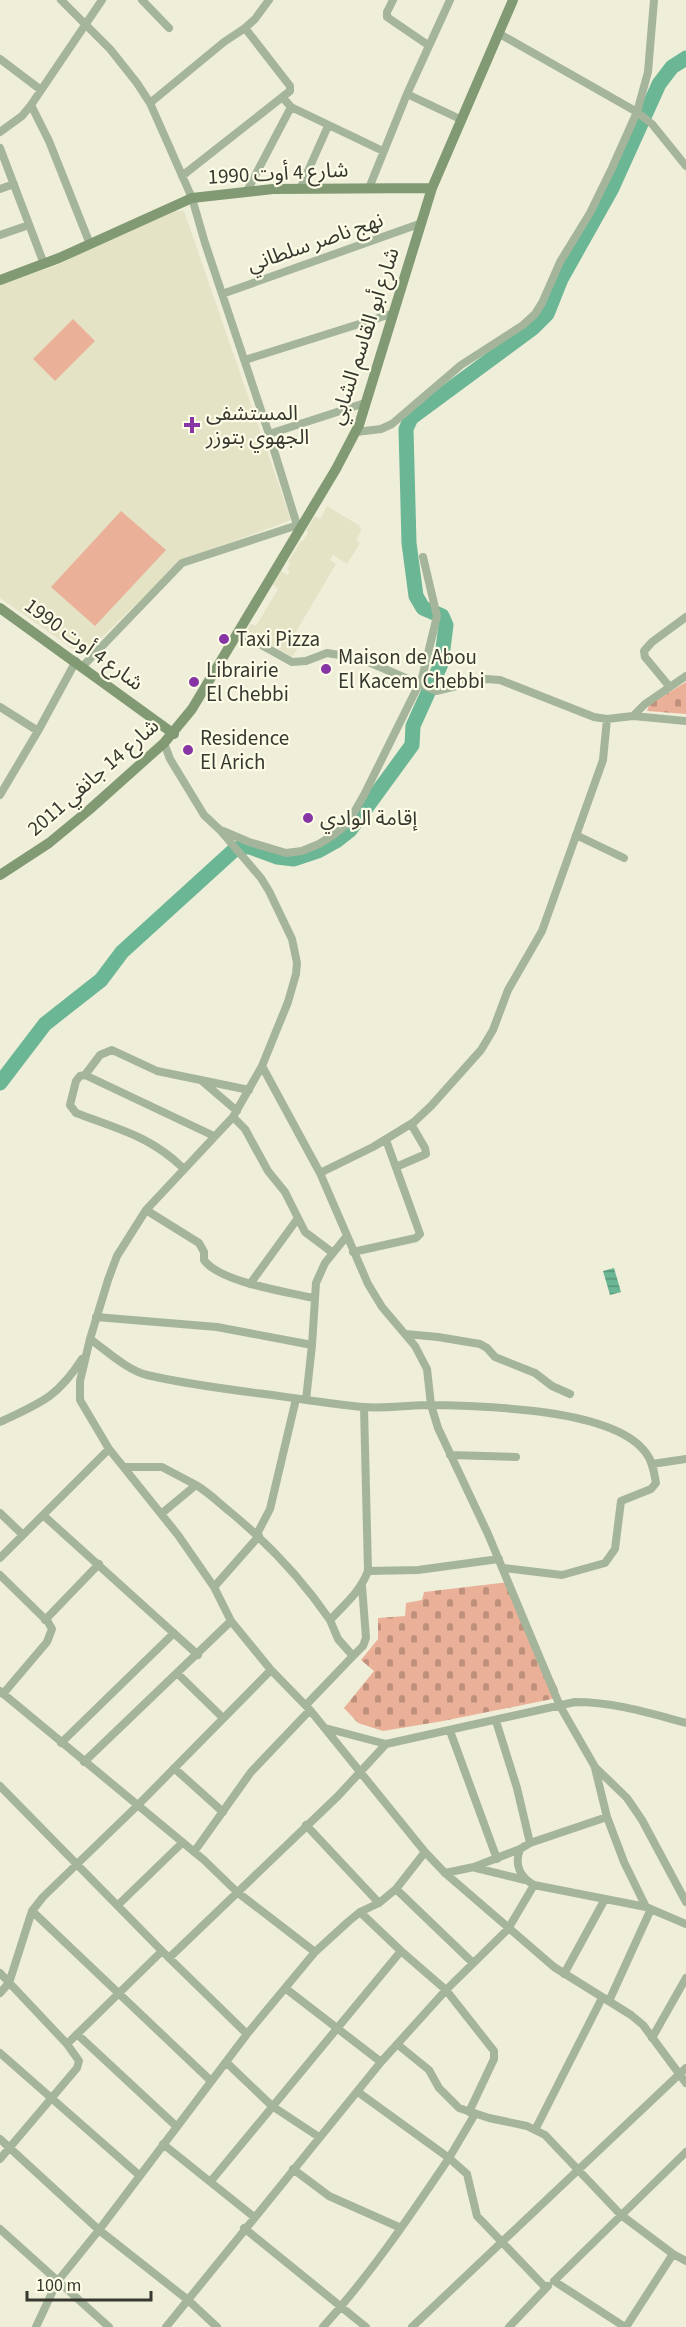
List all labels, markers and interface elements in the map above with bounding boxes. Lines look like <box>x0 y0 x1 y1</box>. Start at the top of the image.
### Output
street label: شارع 4 أوت 1990 <box>207 154 349 192</box>
street label: نهج ناصر سلطاني <box>243 205 387 280</box>
street label: شارع أبو القاسم الشابي <box>321 243 408 429</box>
place label: المستشفى الجهوي بتوزر <box>205 398 309 453</box>
marker: المستشفى الجهوي بتوزر <box>183 416 201 434</box>
street label: شارع 4 أوت 1990 <box>18 590 150 698</box>
place label: Taxi Pizza <box>236 624 320 654</box>
marker: Taxi Pizza <box>217 632 231 646</box>
place label: Maison de Abou El Kacem Chebbi <box>338 642 485 696</box>
place label: Librairie El Chebbi <box>206 655 289 709</box>
marker: Maison de Abou El Kacem Chebbi <box>319 662 333 676</box>
marker: Librairie El Chebbi <box>187 675 201 689</box>
street label: شارع 14 جانفي 2011 <box>20 711 166 843</box>
place label: Residence El Arich <box>200 723 289 777</box>
marker: Residence El Arich <box>181 743 195 757</box>
place label: إقامة الوادي <box>320 803 418 834</box>
marker: إقامة الوادي <box>301 811 315 825</box>
scale bar <box>27 2264 152 2302</box>
text: 100 m <box>36 2273 81 2298</box>

